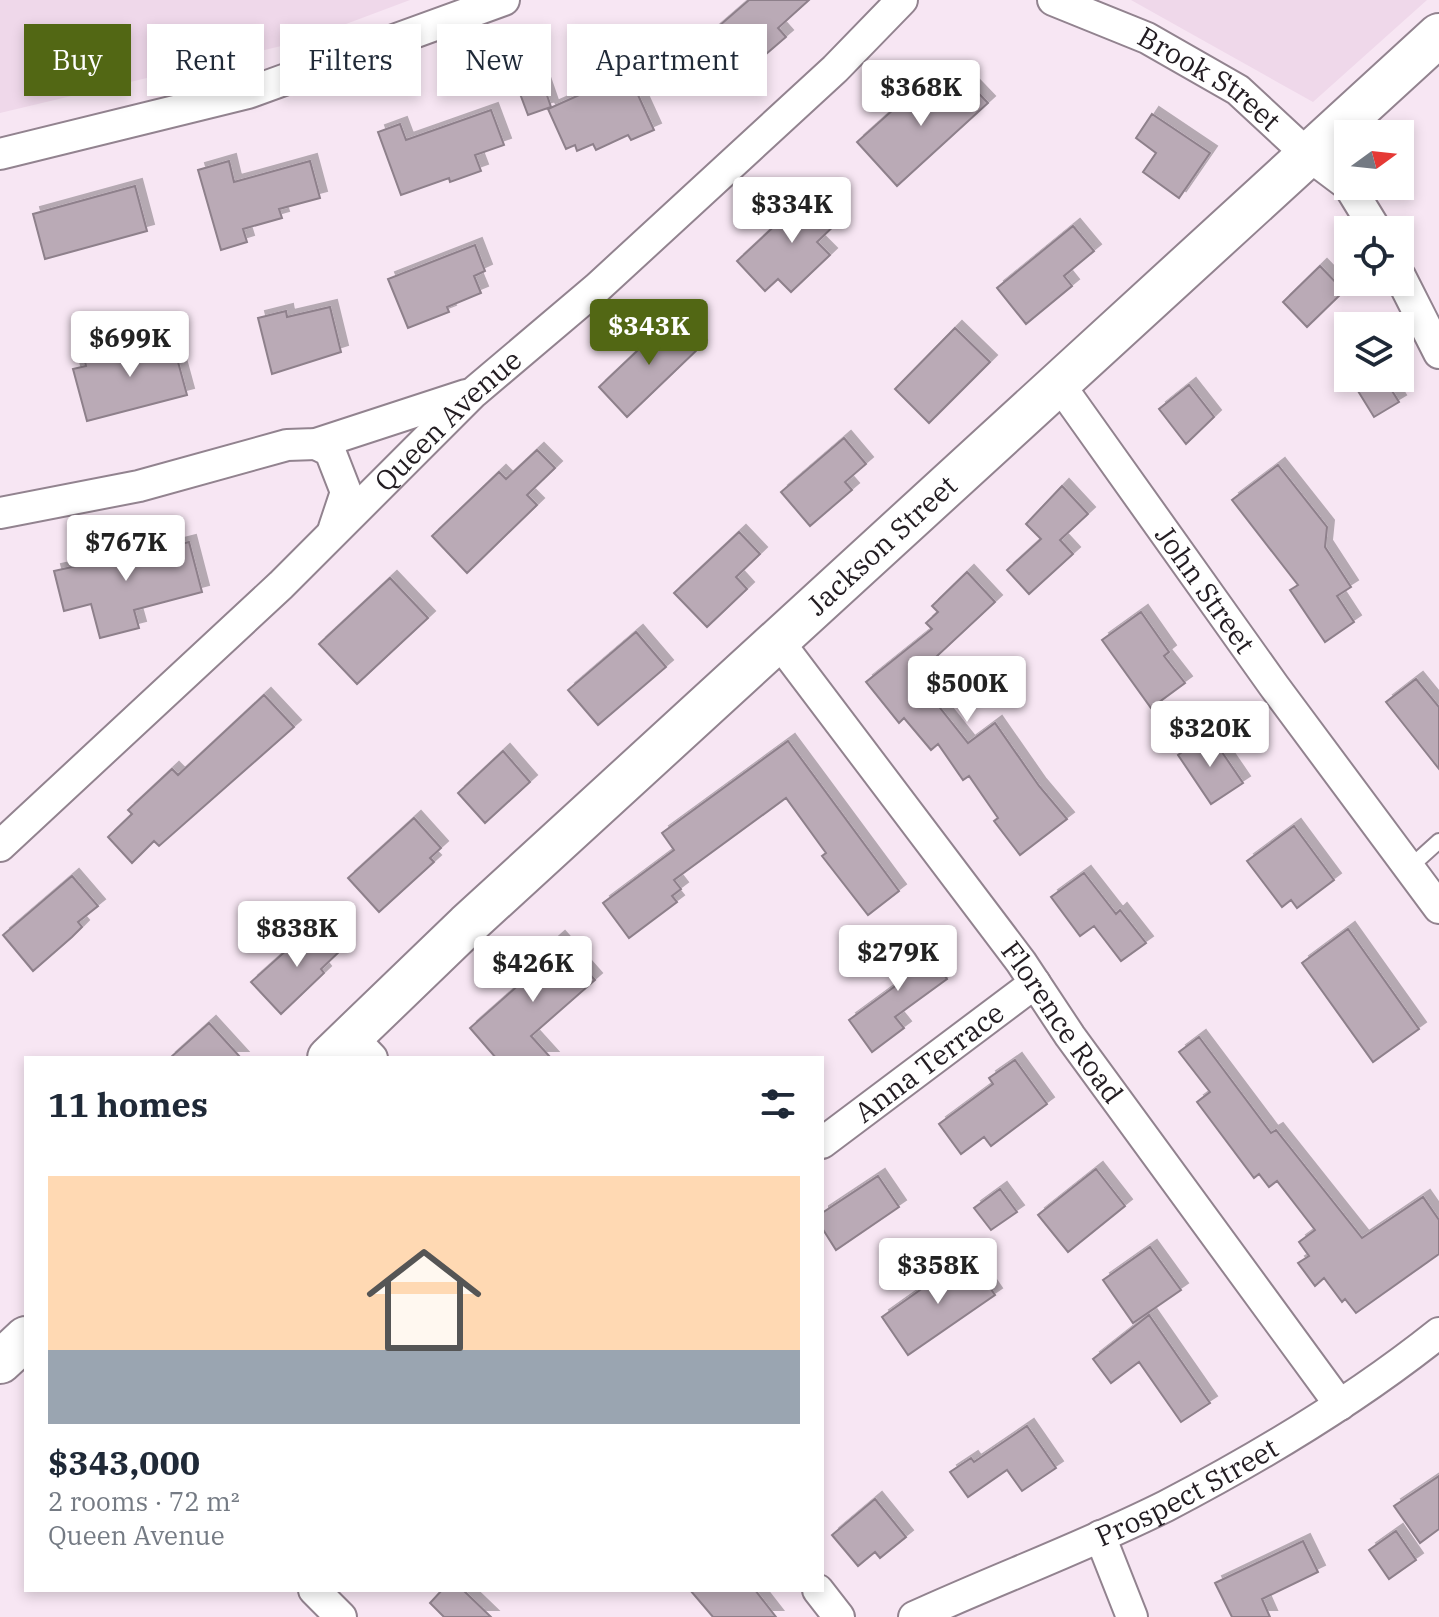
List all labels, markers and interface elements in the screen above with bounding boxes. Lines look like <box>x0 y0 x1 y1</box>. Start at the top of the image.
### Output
street label: Brook Street <box>1131 18 1289 139</box>
chip: Buy <box>24 24 131 96</box>
chip: Rent <box>147 24 264 96</box>
chip: Filters <box>280 24 421 96</box>
chip: New <box>437 24 551 96</box>
chip: Apartment <box>567 24 767 96</box>
pin: $368K <box>865 60 977 128</box>
text: $368K <box>880 69 962 103</box>
north arrow <box>1334 120 1414 200</box>
map controls <box>1334 120 1414 392</box>
pin: $334K <box>736 177 848 245</box>
text: $334K <box>751 186 833 220</box>
button: locate <box>1334 216 1414 296</box>
pin: $343K <box>593 299 705 367</box>
text: $343K <box>608 308 690 342</box>
pin: $699K <box>74 311 186 379</box>
button: layers <box>1334 312 1414 392</box>
text: $699K <box>89 320 171 354</box>
street label: Queen Avenue <box>366 341 529 499</box>
street label: Jackson Street <box>798 467 965 623</box>
pin: $767K <box>70 515 182 583</box>
street label: John Street <box>1147 518 1264 660</box>
text: $767K <box>85 524 167 558</box>
pin: $500K <box>911 656 1023 724</box>
text: $500K <box>926 665 1008 699</box>
pin: $320K <box>1154 701 1266 769</box>
text: $320K <box>1169 710 1251 744</box>
pin: $838K <box>241 901 353 969</box>
text: $838K <box>256 910 338 944</box>
pin: $279K <box>842 925 954 993</box>
street label: Florence Road <box>993 933 1132 1110</box>
text: $279K <box>857 934 939 968</box>
pin: $426K <box>477 936 589 1004</box>
text: $426K <box>492 945 574 979</box>
street label: Anna Terrace <box>847 994 1011 1130</box>
text: 11 homes <box>48 1082 208 1126</box>
icon: filters <box>756 1082 800 1126</box>
icon: home <box>352 1228 496 1372</box>
pin: $358K <box>882 1238 994 1306</box>
text: $358K <box>897 1247 979 1281</box>
street label: Prospect Street <box>1089 1429 1285 1555</box>
text: $343,000 <box>48 1440 200 1484</box>
text: 2 rooms · 72 m² <box>48 1484 240 1518</box>
text: Queen Avenue <box>48 1518 225 1552</box>

